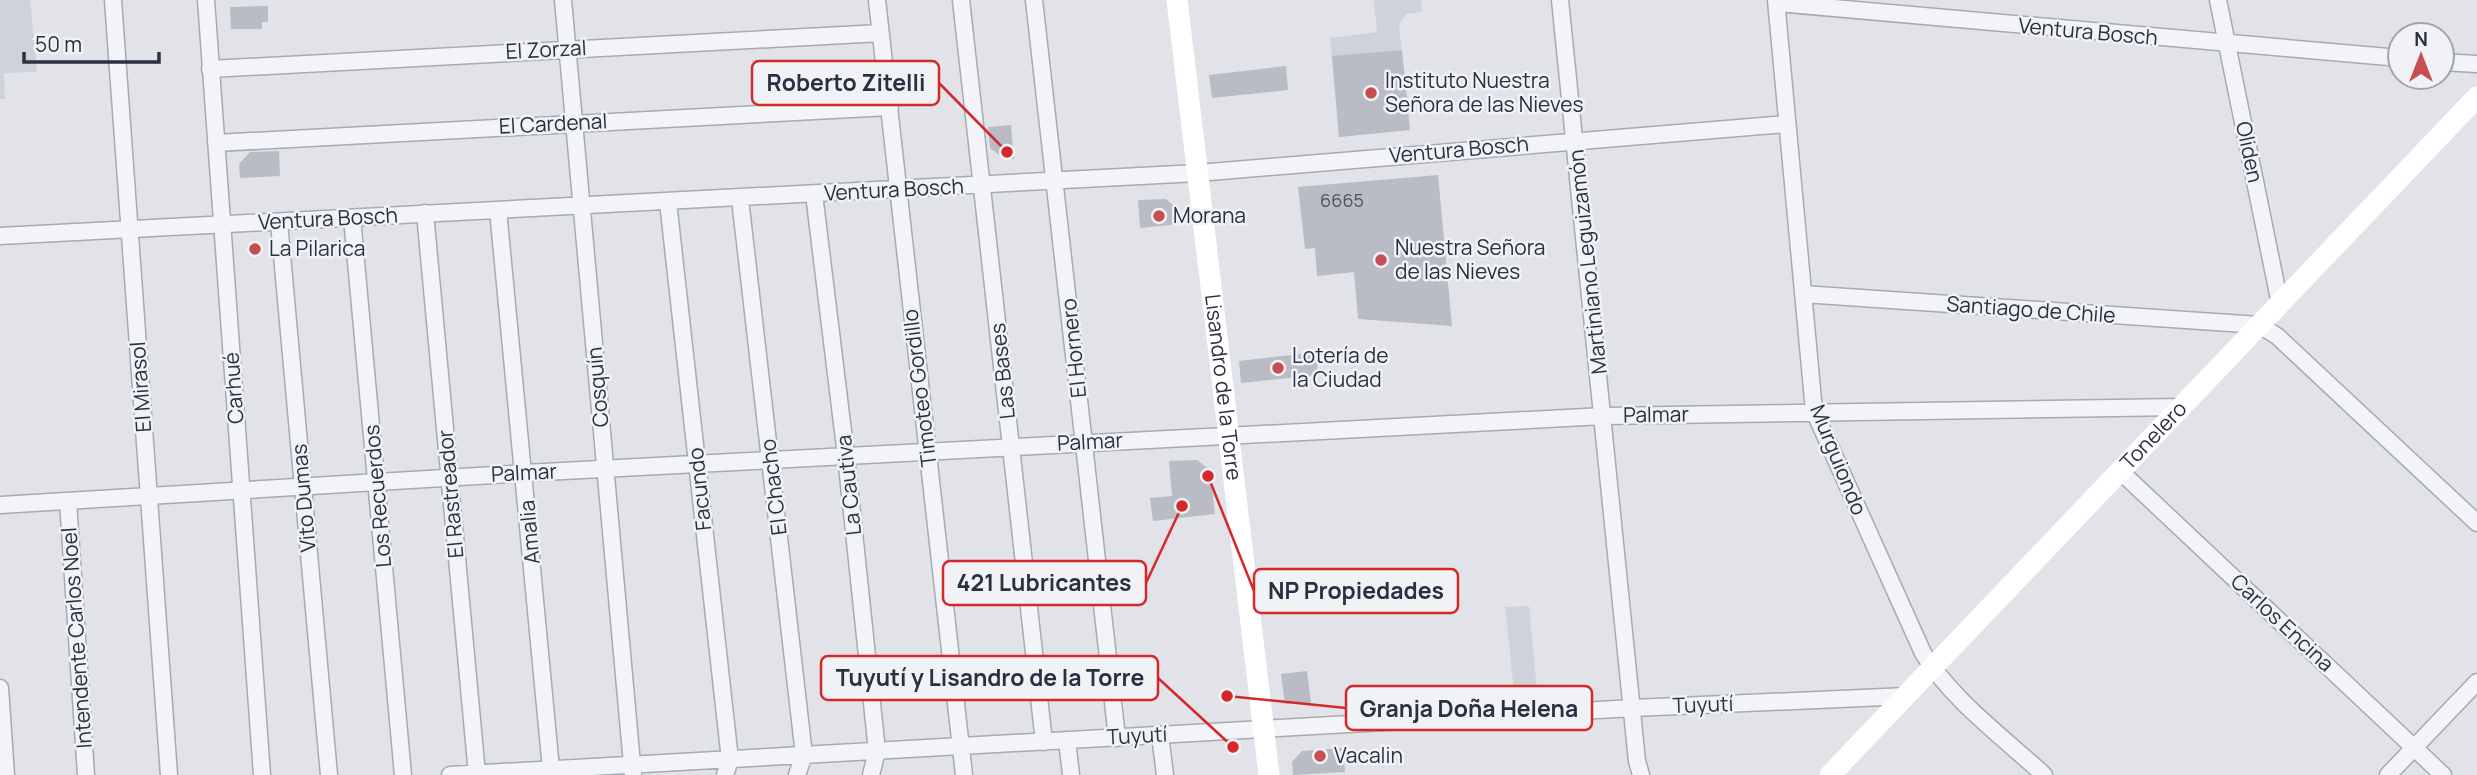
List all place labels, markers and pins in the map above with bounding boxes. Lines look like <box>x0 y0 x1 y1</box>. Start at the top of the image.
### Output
callout: Roberto Zitelli <box>752 61 939 105</box>
place label: Instituto Nuestra Señora de las Nieves <box>1385 66 1584 118</box>
marker: Instituto Nuestra Señora de las Nieves <box>1363 85 1379 101</box>
place label: Morana <box>1173 201 1246 229</box>
marker: Morana <box>1151 208 1167 224</box>
place label: Nuestra Señora de las Nieves <box>1395 233 1546 285</box>
place label: La Pilarica <box>269 234 365 262</box>
marker: La Pilarica <box>247 241 263 257</box>
marker: Nuestra Señora de las Nieves <box>1373 252 1389 268</box>
place label: Lotería de la Ciudad <box>1292 341 1388 393</box>
marker: Lotería de la Ciudad <box>1270 360 1286 376</box>
callout: 421 Lubricantes <box>943 561 1146 605</box>
callout: NP Propiedades <box>1254 569 1458 613</box>
callout: Tuyutí y Lisandro de la Torre <box>821 656 1158 700</box>
callout: Granja Doña Helena <box>1346 686 1592 730</box>
place label: Vacalin <box>1334 741 1403 769</box>
marker: Vacalin <box>1312 748 1328 764</box>

